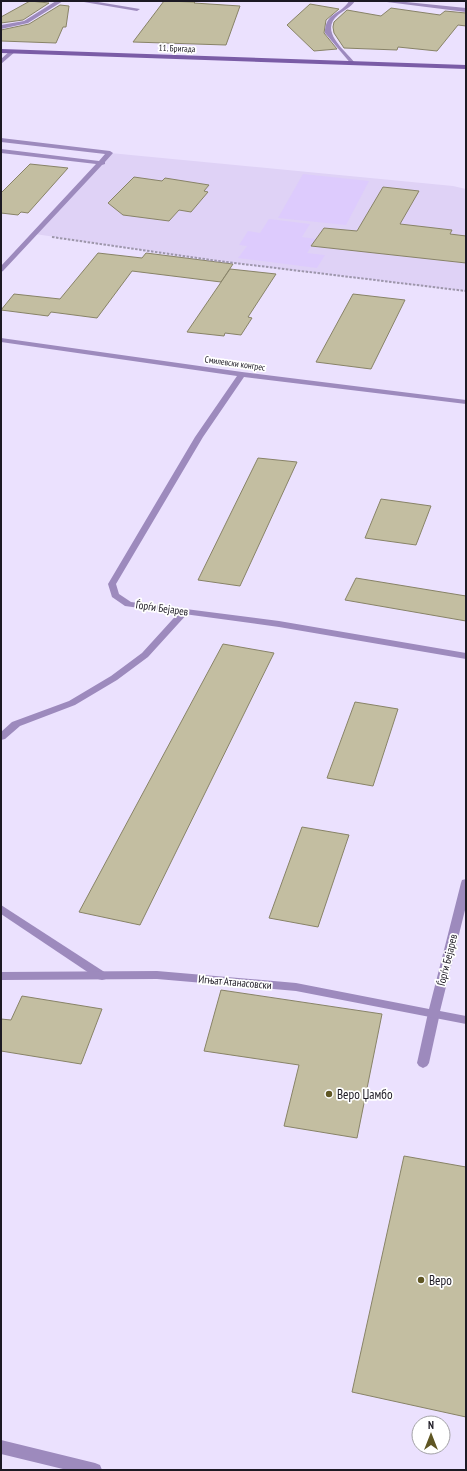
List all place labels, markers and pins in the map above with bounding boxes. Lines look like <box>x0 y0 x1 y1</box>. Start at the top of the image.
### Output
place label: Веро Џамбо <box>337 1086 393 1103</box>
marker: Веро Џамбо <box>324 1089 334 1099</box>
place label: Веро <box>429 1272 452 1289</box>
marker: Веро <box>416 1275 426 1285</box>

